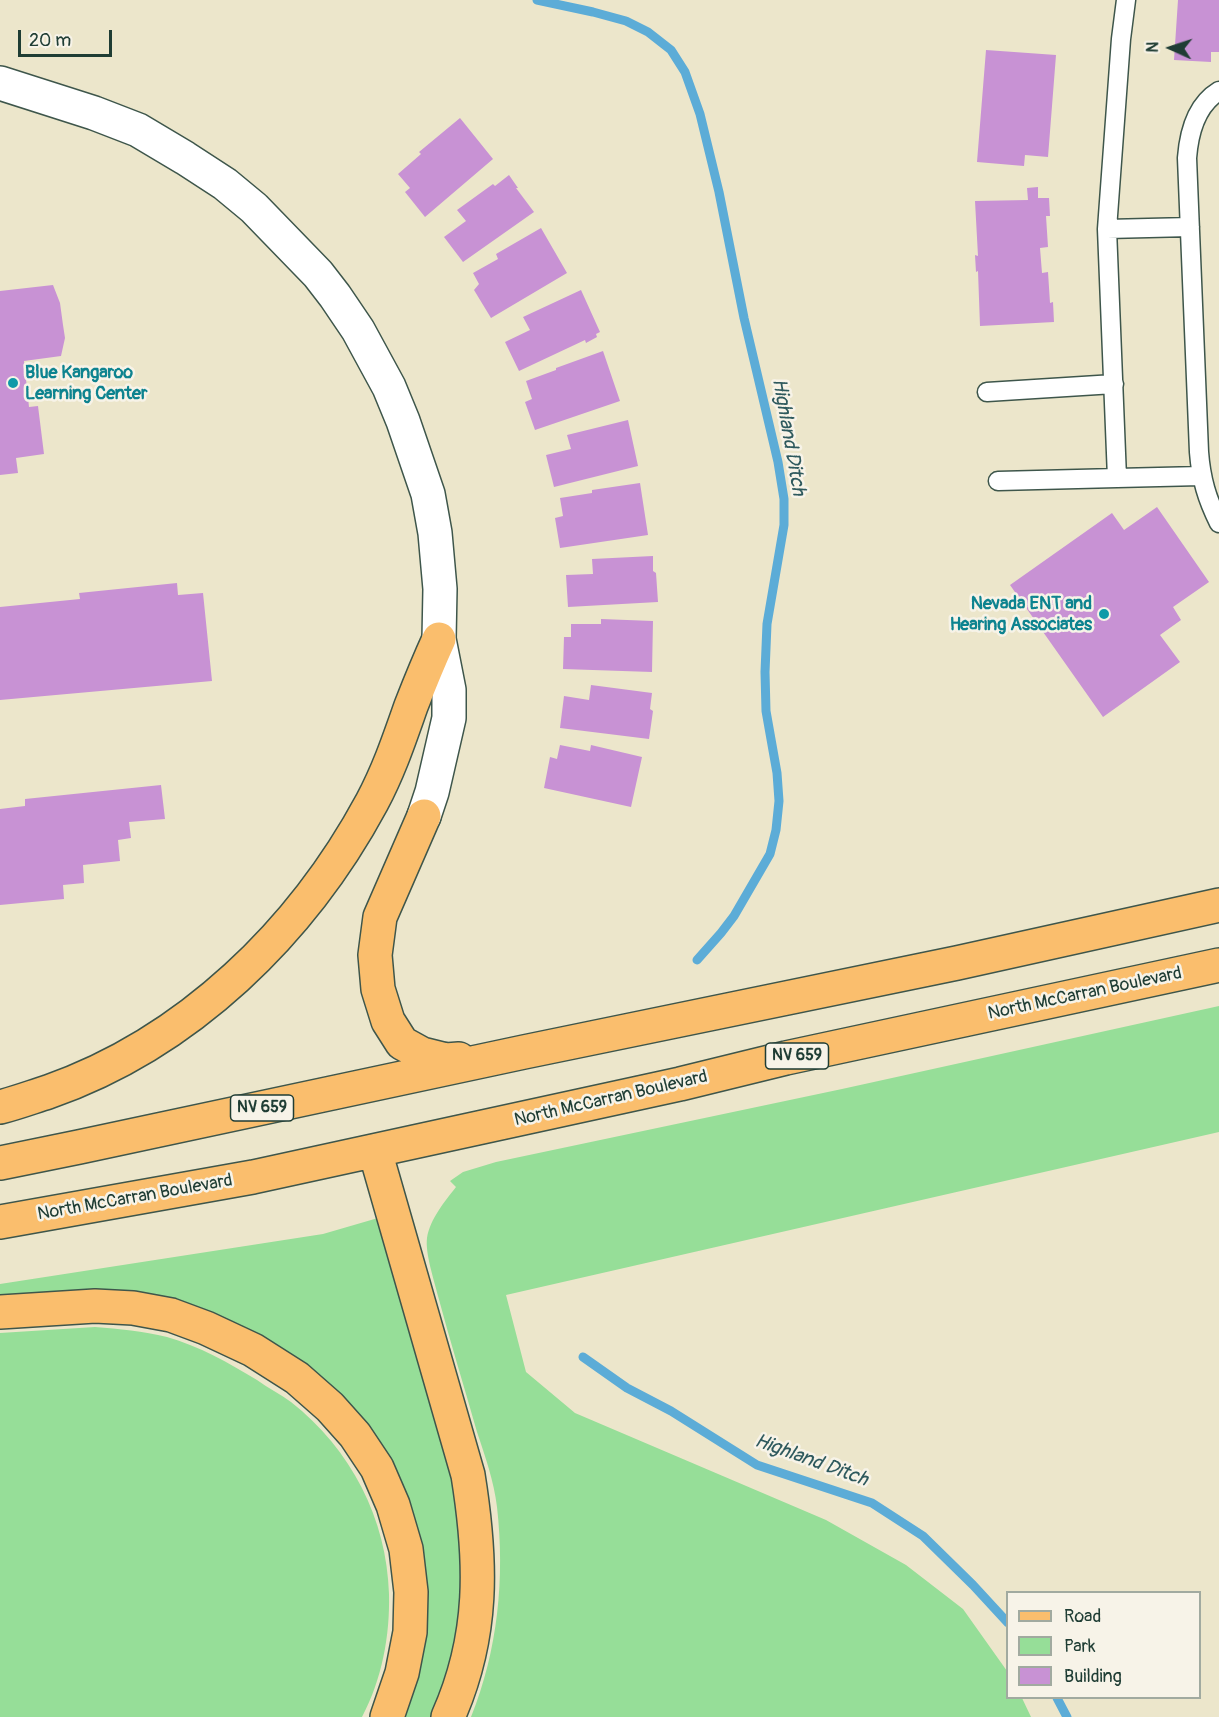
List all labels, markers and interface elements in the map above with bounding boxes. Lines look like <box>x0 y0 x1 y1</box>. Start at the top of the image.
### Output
scale bar <box>21 18 116 56</box>
north arrow <box>1141 18 1201 78</box>
text: 20 m <box>29 29 71 52</box>
text: N <box>1143 41 1163 53</box>
place label: Blue Kangaroo Learning Center <box>25 362 147 404</box>
marker: Blue Kangaroo Learning Center <box>6 376 20 390</box>
water label: Highland Ditch <box>766 377 810 497</box>
place label: Nevada ENT and Hearing Associates <box>950 593 1092 636</box>
marker: Nevada ENT and Hearing Associates <box>1097 607 1111 621</box>
street label: North McCarran Boulevard <box>986 963 1184 1025</box>
road number: NV 659 <box>766 1043 828 1069</box>
street label: North McCarran Boulevard <box>512 1066 710 1132</box>
road number: NV 659 <box>230 1095 294 1121</box>
street label: North McCarran Boulevard <box>36 1170 234 1226</box>
water label: Highland Ditch <box>751 1429 871 1493</box>
legend <box>1006 1591 1201 1699</box>
text: Road <box>1064 1605 1101 1628</box>
text: Park <box>1064 1635 1096 1658</box>
text: Building <box>1064 1665 1122 1688</box>

